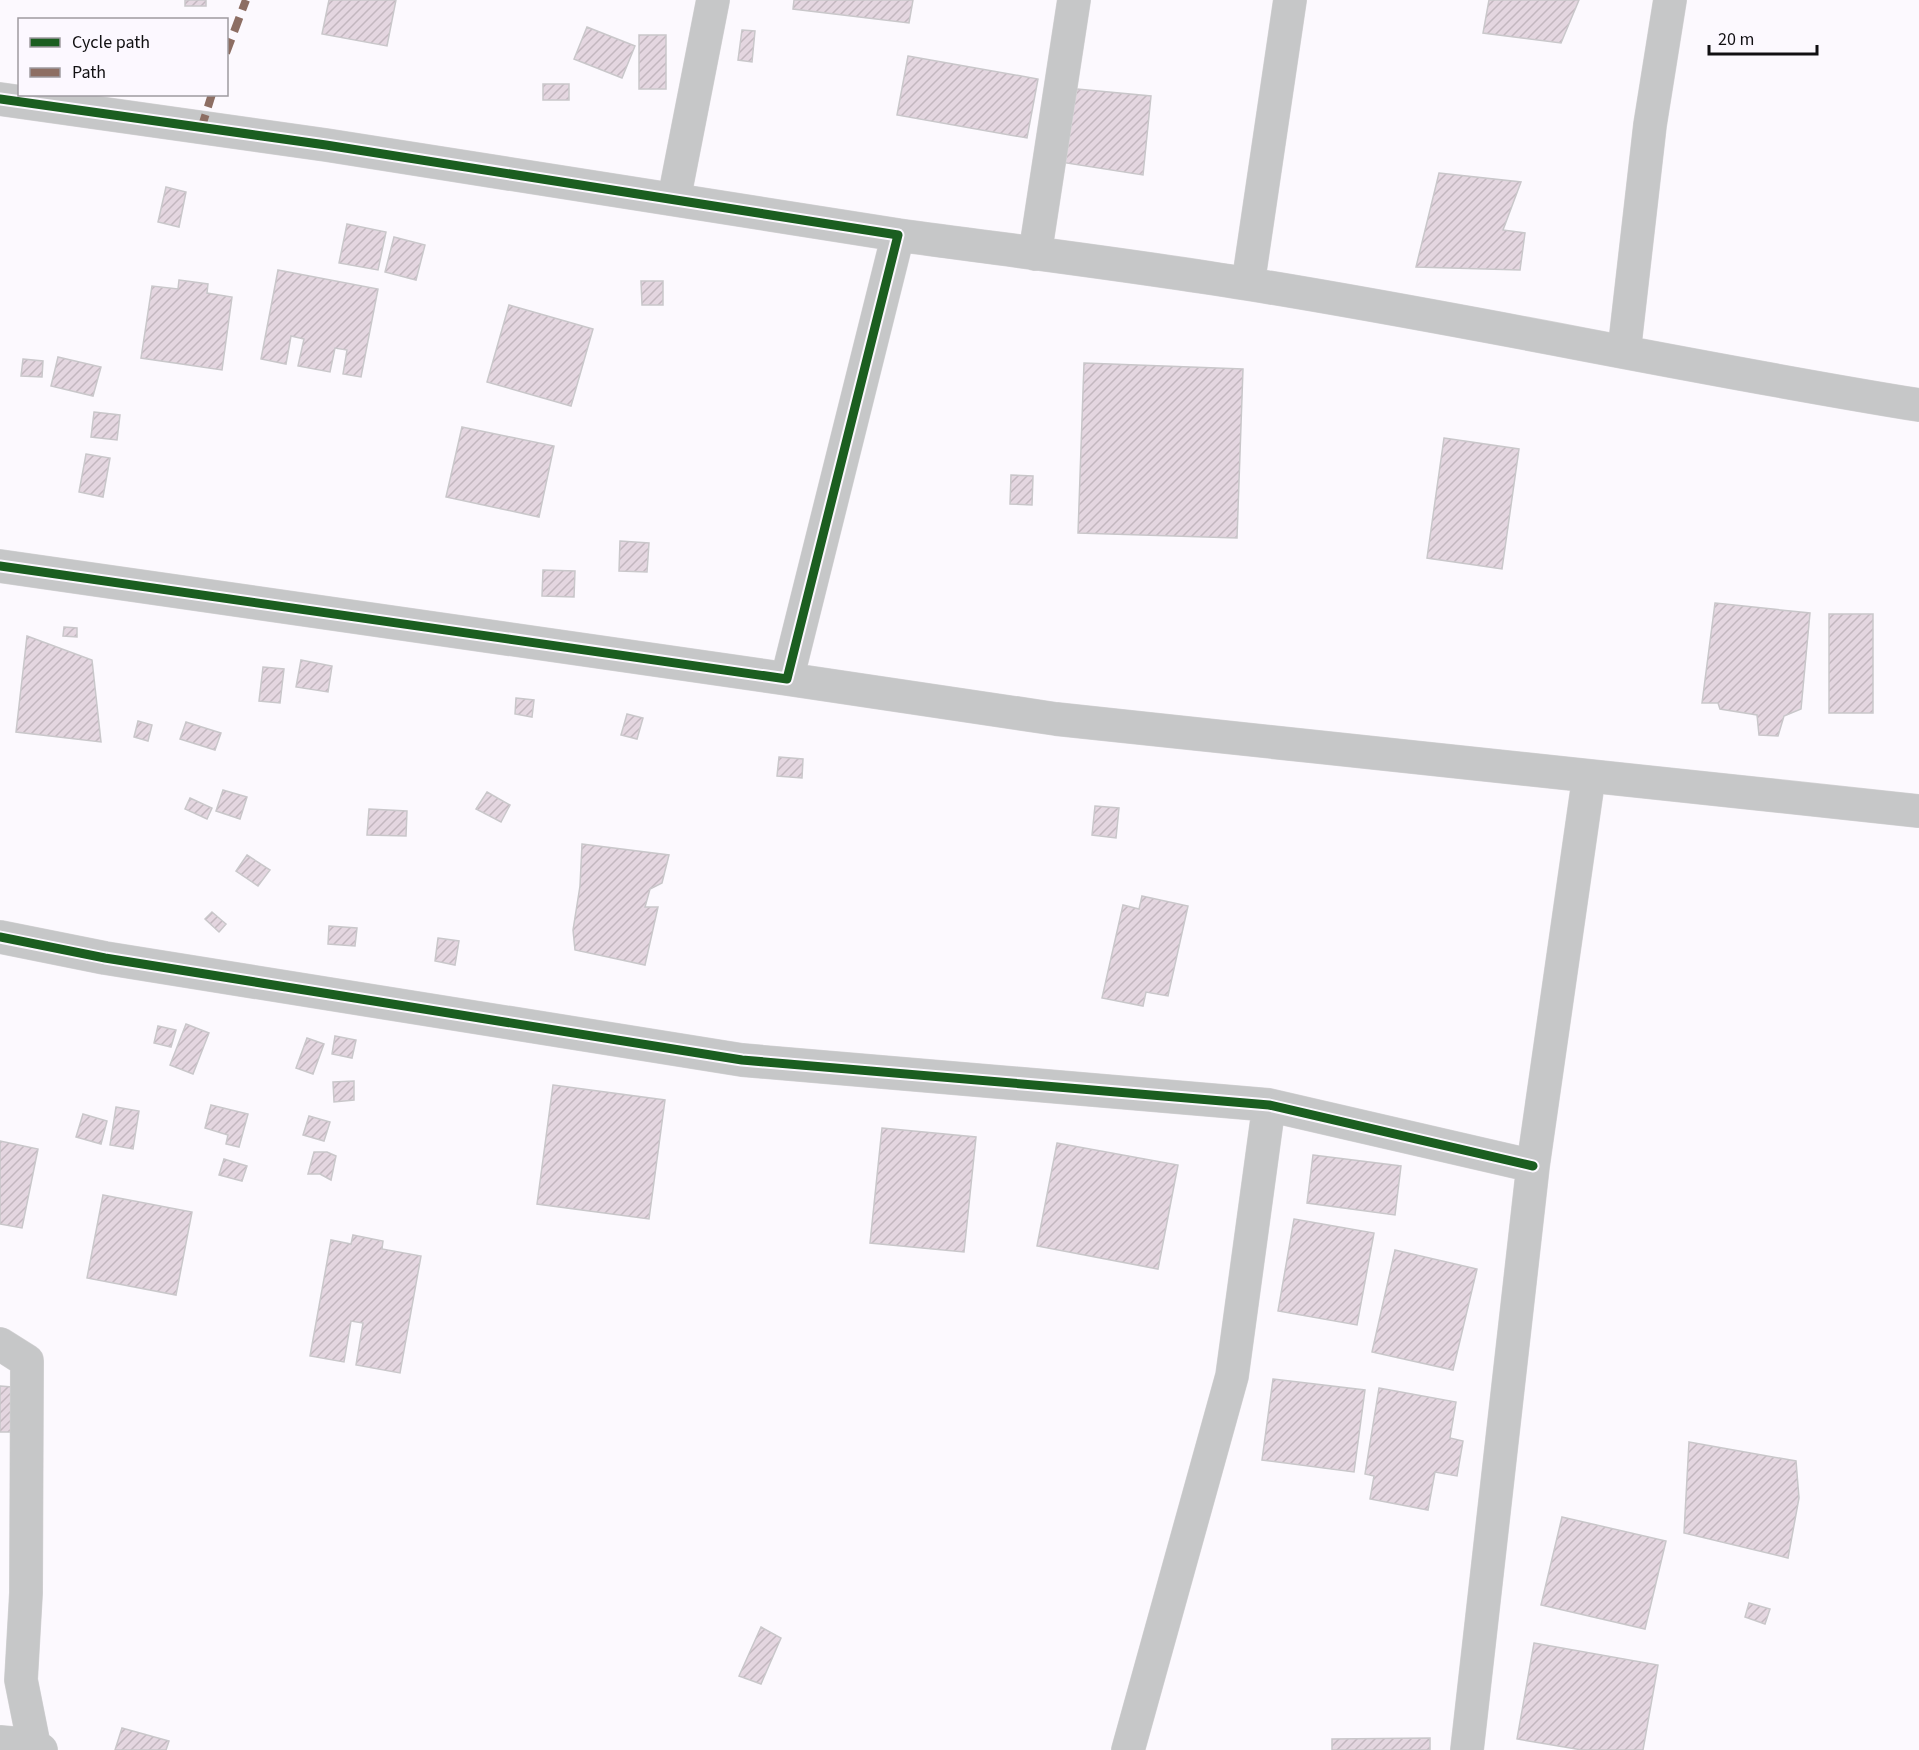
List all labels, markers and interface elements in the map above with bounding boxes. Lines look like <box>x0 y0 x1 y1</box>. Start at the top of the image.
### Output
legend <box>18 18 228 96</box>
scale bar <box>1709 18 1817 56</box>
text: 20 m <box>1718 27 1754 52</box>
text: Cycle path <box>72 30 150 55</box>
text: Path <box>72 60 106 85</box>

